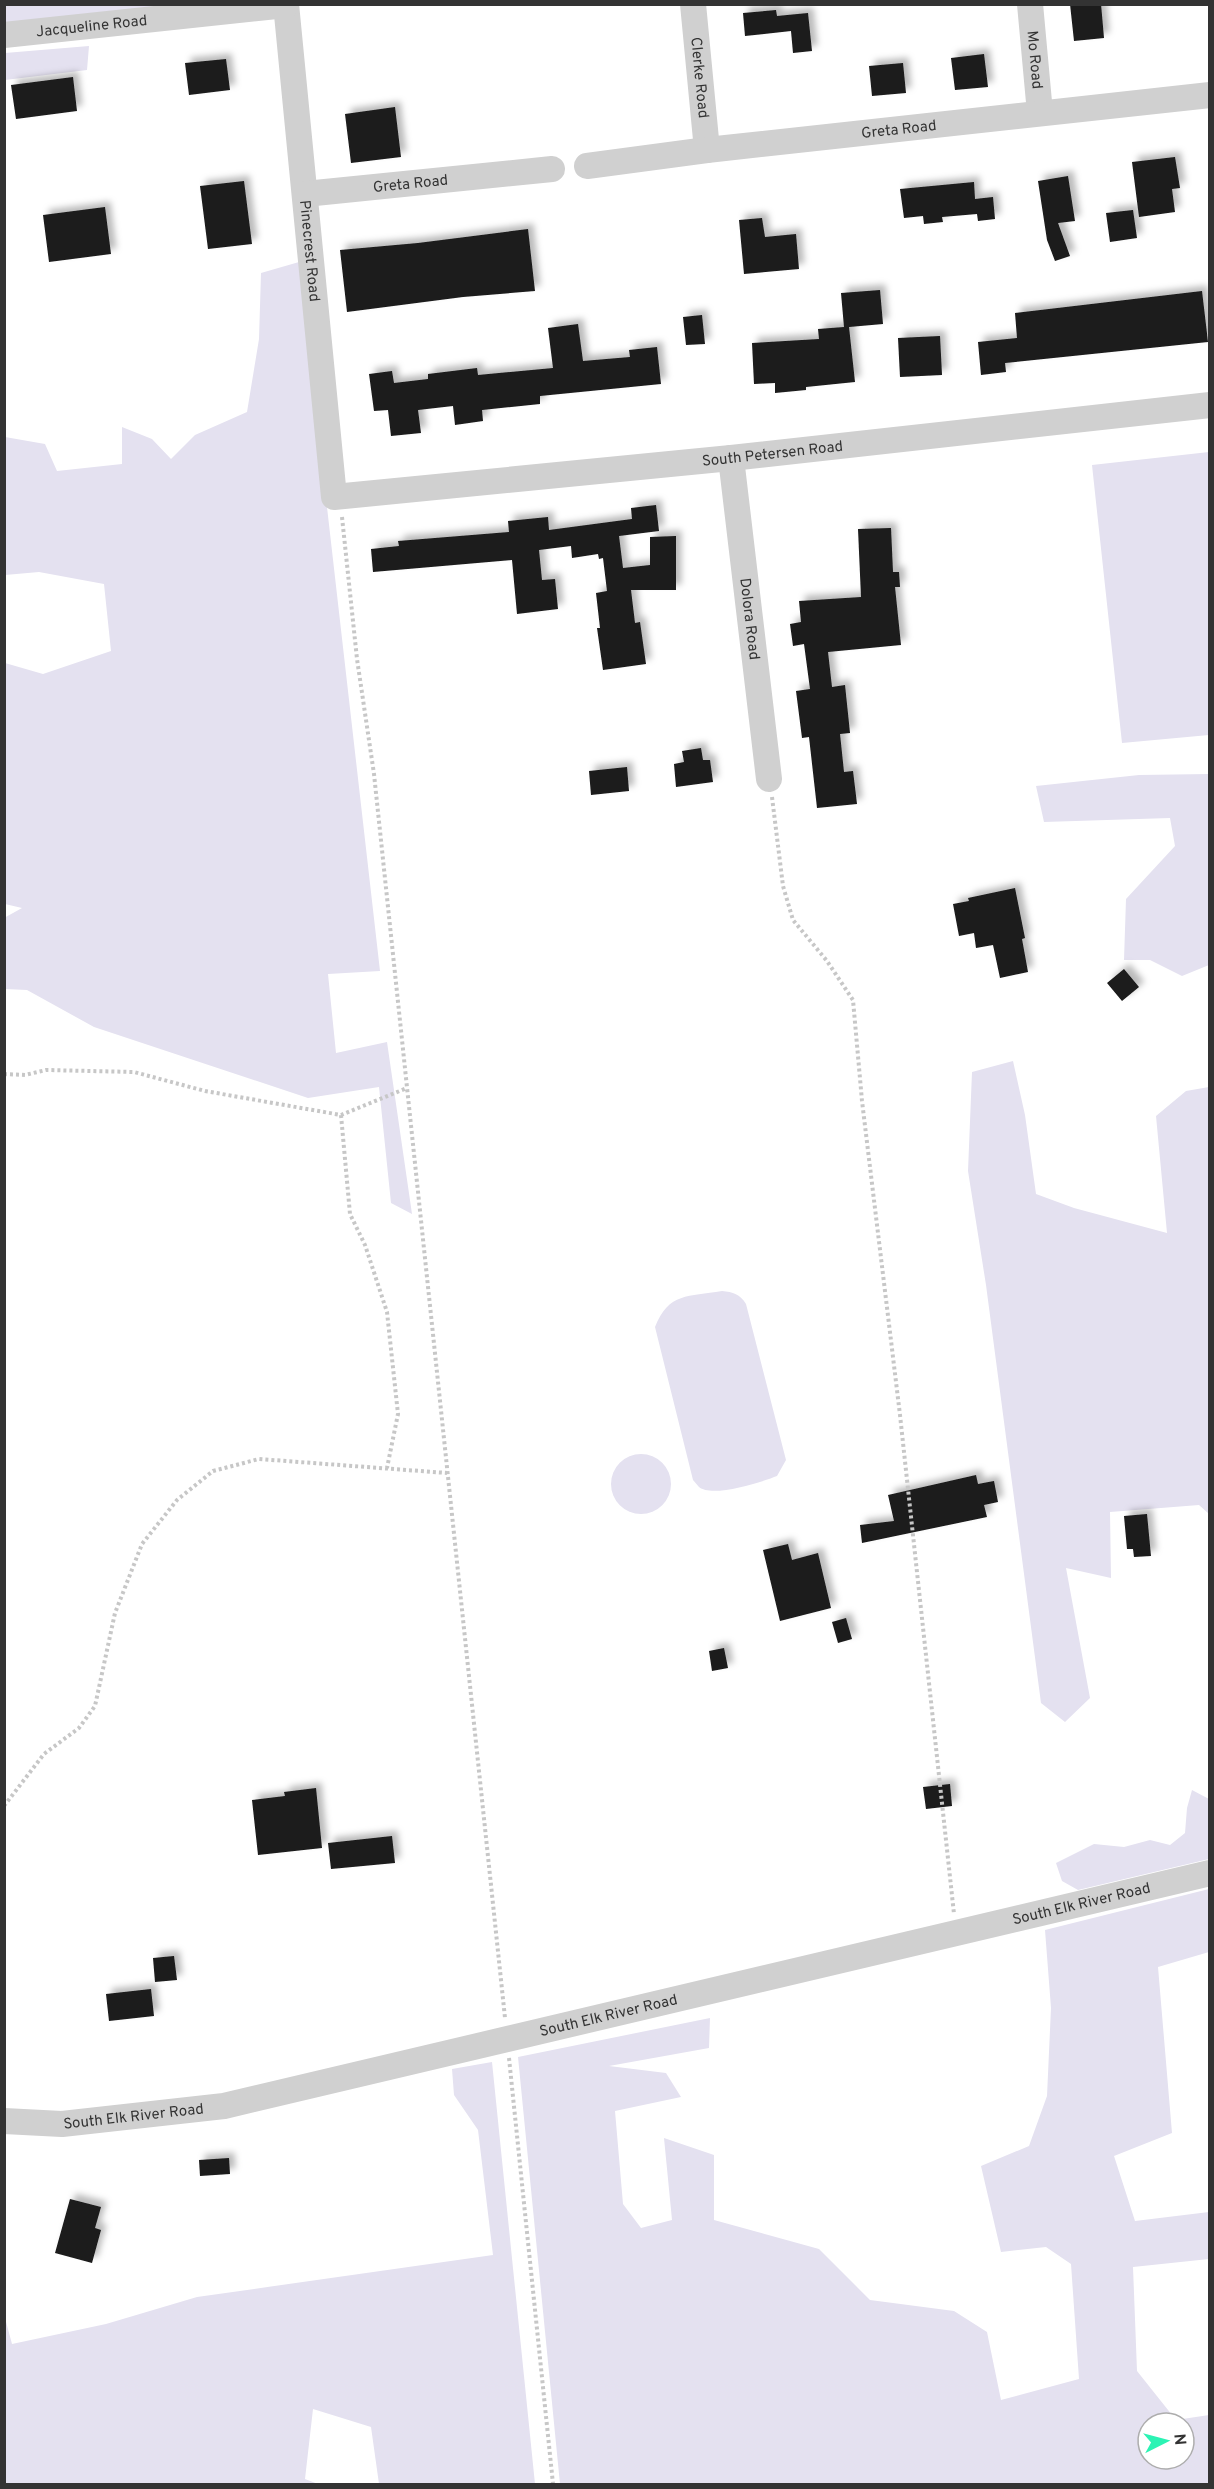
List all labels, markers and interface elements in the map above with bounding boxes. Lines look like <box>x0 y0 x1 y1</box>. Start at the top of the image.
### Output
street label: Jacqueline Road <box>35 12 148 43</box>
street label: Mo Road <box>1021 30 1046 90</box>
street label: Clerke Road <box>685 36 712 119</box>
street label: Greta Road <box>860 117 937 144</box>
street label: Greta Road <box>372 172 449 198</box>
street label: Pinecrest Road <box>294 199 323 303</box>
street label: South Petersen Road <box>701 438 844 472</box>
street label: Dolora Road <box>734 577 763 661</box>
street label: South Elk River Road <box>1011 1879 1153 1930</box>
street label: South Elk River Road <box>538 1991 680 2042</box>
street label: South Elk River Road <box>62 2100 205 2135</box>
north arrow <box>1136 2411 1196 2471</box>
text: N <box>1168 2433 1189 2446</box>

